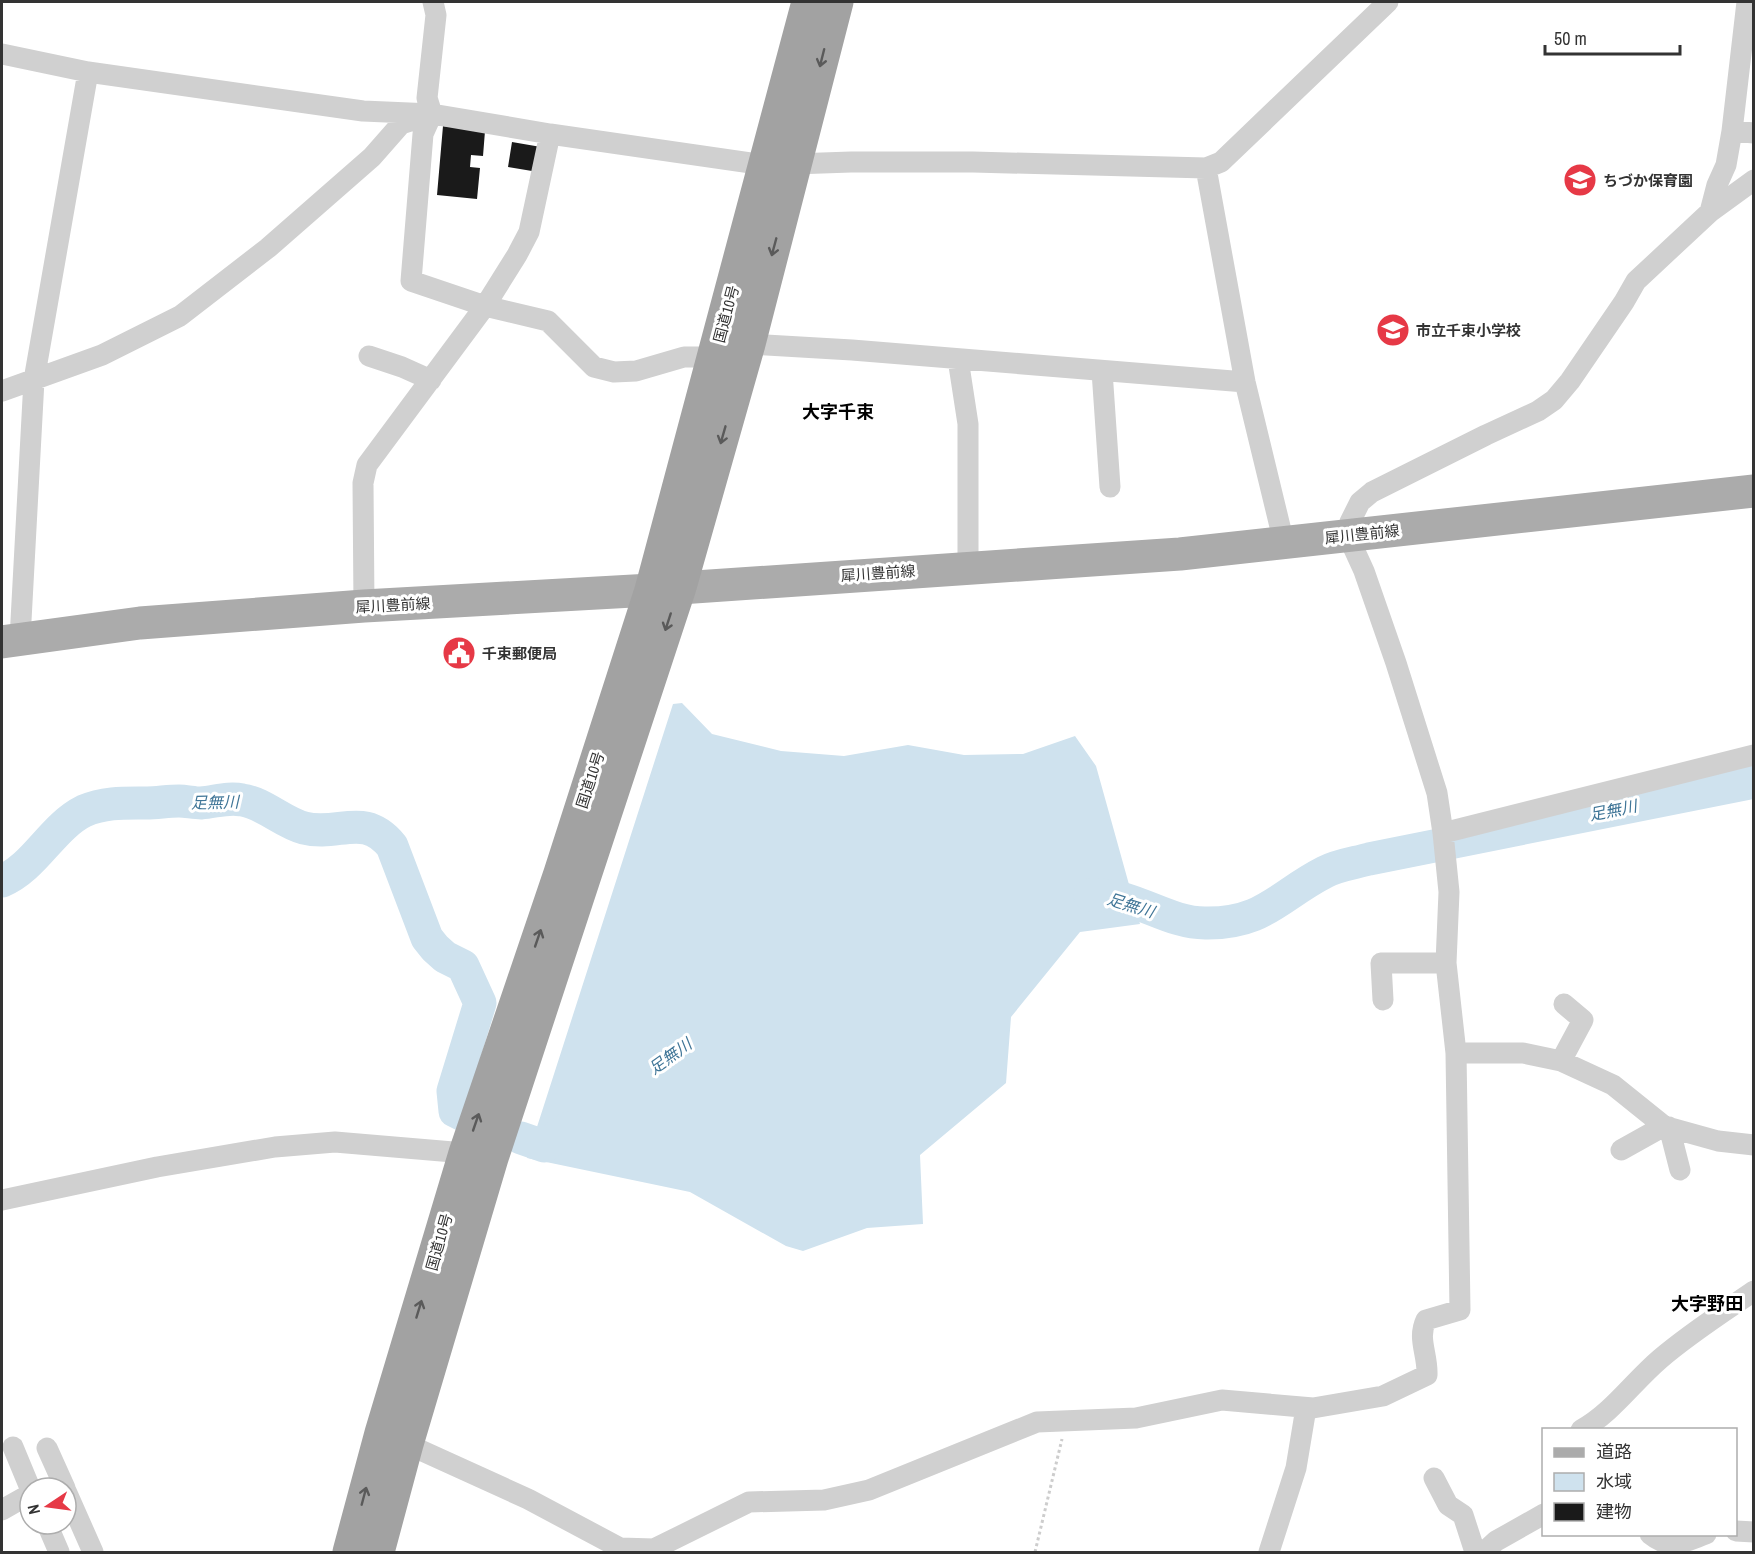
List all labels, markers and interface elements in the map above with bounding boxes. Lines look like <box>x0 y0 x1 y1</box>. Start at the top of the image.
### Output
scale bar <box>1545 18 1680 56</box>
text: 50 m <box>1554 26 1587 51</box>
one-way arrow <box>816 48 828 67</box>
school or university icon: ちづか保育園 <box>1562 162 1598 198</box>
place label: ちづか保育園 <box>1603 170 1693 191</box>
one-way arrow <box>767 237 779 256</box>
street label: 国道10号 <box>708 283 744 345</box>
school or university icon: 市立千束小学校 <box>1375 312 1411 348</box>
place label: 市立千束小学校 <box>1416 320 1521 341</box>
district label: 大字千束 <box>802 399 874 424</box>
one-way arrow <box>717 425 728 444</box>
street label: 犀川豊前線 <box>1324 520 1400 548</box>
street label: 犀川豊前線 <box>840 560 916 586</box>
street label: 犀川豊前線 <box>355 593 431 617</box>
one-way arrow <box>662 612 673 631</box>
public building icon: 千束郵便局 <box>441 635 477 671</box>
place label: 千束郵便局 <box>482 643 557 664</box>
street label: 国道10号 <box>571 749 609 811</box>
water label: 足無川 <box>191 791 241 813</box>
water label: 足無川 <box>1587 794 1641 825</box>
water label: 足無川 <box>1105 887 1159 923</box>
one-way arrow <box>534 929 545 948</box>
water label: 足無川 <box>644 1032 697 1079</box>
one-way arrow <box>471 1113 482 1132</box>
street label: 国道10号 <box>421 1211 457 1273</box>
district label: 大字野田 <box>1671 1291 1743 1316</box>
one-way arrow <box>414 1300 425 1319</box>
legend <box>1542 1428 1737 1536</box>
text: 道路 <box>1596 1439 1632 1464</box>
text: 水域 <box>1596 1469 1632 1494</box>
north arrow <box>18 1476 78 1536</box>
one-way arrow <box>359 1487 371 1506</box>
text: 建物 <box>1596 1499 1632 1524</box>
text: N <box>22 1502 45 1516</box>

